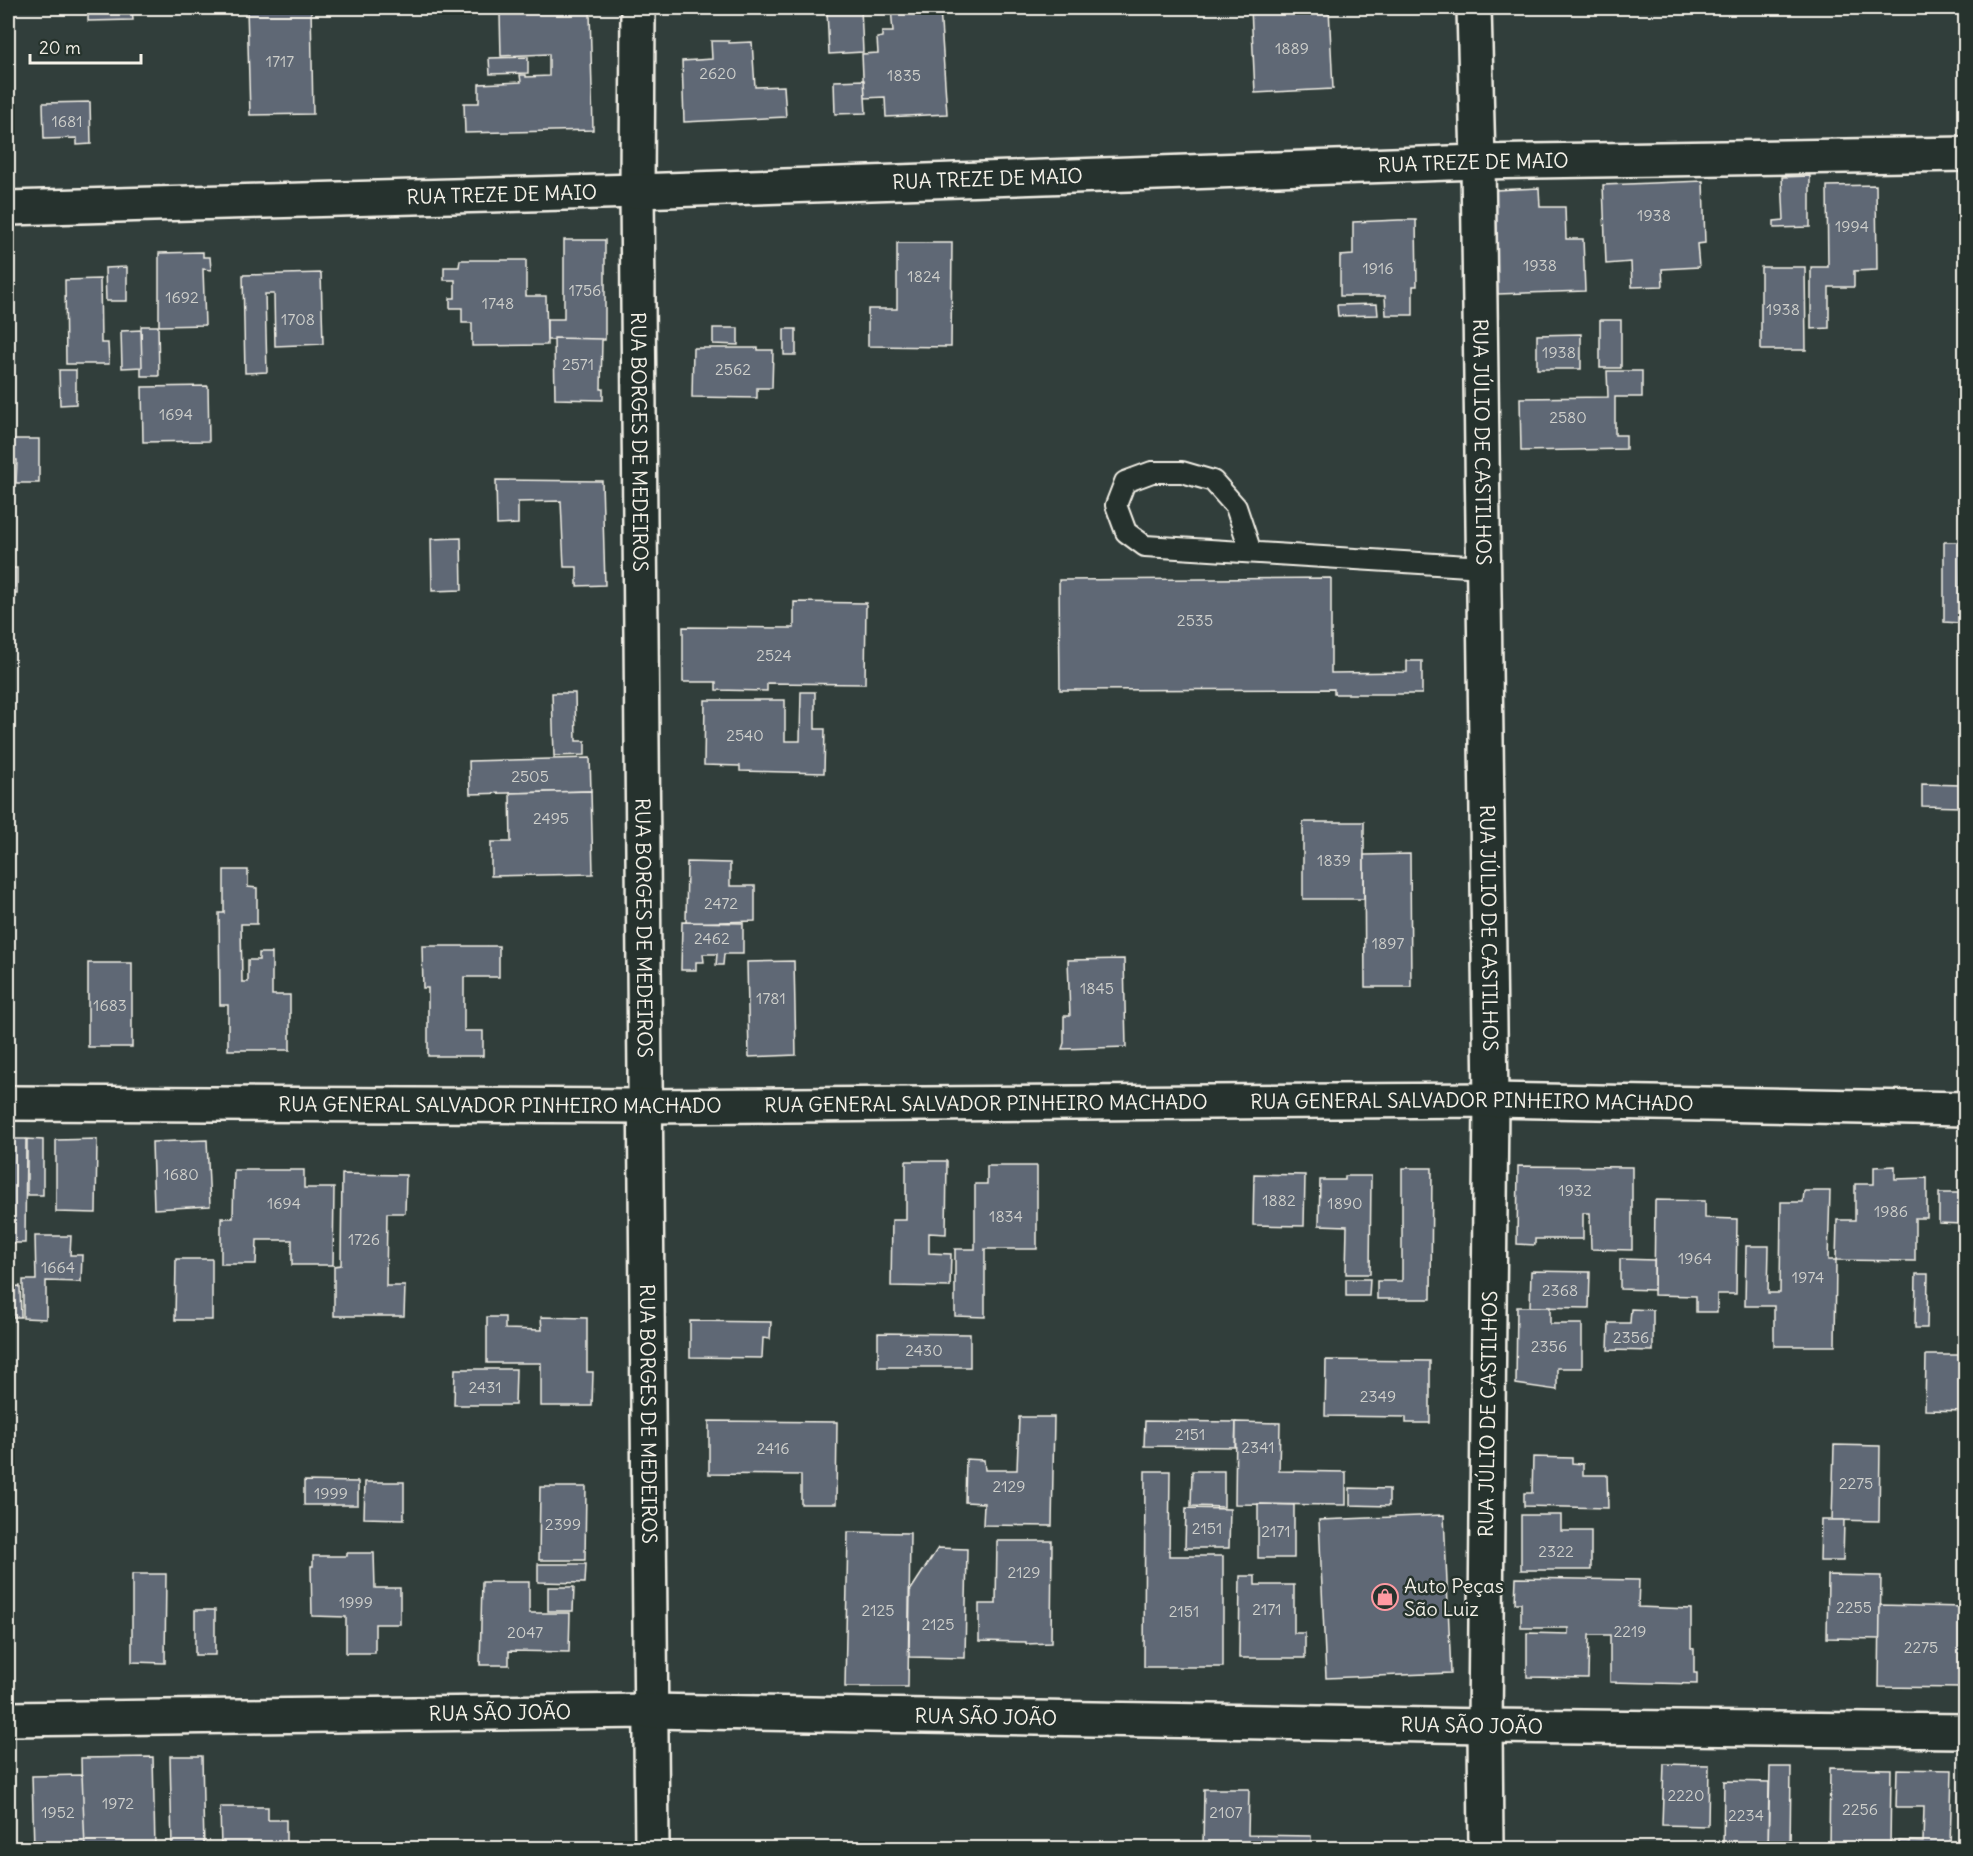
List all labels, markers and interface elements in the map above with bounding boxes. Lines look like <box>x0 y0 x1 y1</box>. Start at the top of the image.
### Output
scale bar <box>30 27 141 65</box>
text: 20 m <box>39 36 81 59</box>
house number: 1889 <box>1275 38 1309 58</box>
house number: 1717 <box>266 51 294 71</box>
house number: 2620 <box>699 63 737 83</box>
house number: 1835 <box>887 65 921 85</box>
house number: 1681 <box>51 111 83 131</box>
street label: RUA TREZE DE MAIO <box>1378 148 1569 177</box>
street label: RUA TREZE DE MAIO <box>892 163 1083 194</box>
street label: RUA TREZE DE MAIO <box>406 179 597 209</box>
house number: 1938 <box>1637 205 1671 225</box>
house number: 1994 <box>1835 216 1869 236</box>
house number: 1938 <box>1523 255 1557 275</box>
house number: 1916 <box>1362 258 1394 278</box>
house number: 1824 <box>907 266 941 286</box>
house number: 1756 <box>569 280 601 300</box>
house number: 1692 <box>165 287 199 307</box>
house number: 1748 <box>482 293 514 313</box>
house number: 1938 <box>1766 299 1800 319</box>
house number: 1708 <box>281 309 315 329</box>
street label: RUA BORGES DE MEDEIROS <box>626 312 653 572</box>
street label: RUA JÚLIO DE CASTILHOS <box>1468 318 1497 565</box>
house number: 1938 <box>1542 342 1576 362</box>
house number: 2571 <box>562 354 594 374</box>
house number: 2562 <box>715 359 751 379</box>
house number: 1694 <box>159 404 193 424</box>
house number: 2580 <box>1549 407 1587 427</box>
house number: 2535 <box>1177 610 1213 630</box>
house number: 2524 <box>756 645 792 665</box>
house number: 2540 <box>726 725 764 745</box>
house number: 2505 <box>511 766 549 786</box>
street label: RUA BORGES DE MEDEIROS <box>630 798 658 1058</box>
street label: RUA JÚLIO DE CASTILHOS <box>1475 804 1503 1051</box>
house number: 2495 <box>533 808 569 828</box>
house number: 1839 <box>1317 850 1351 870</box>
house number: 2472 <box>704 893 738 913</box>
house number: 2462 <box>694 928 730 948</box>
house number: 1897 <box>1372 933 1404 953</box>
house number: 1845 <box>1080 978 1114 998</box>
house number: 1781 <box>756 988 786 1008</box>
house number: 1683 <box>93 995 127 1015</box>
street label: RUA GENERAL SALVADOR PINHEIRO MACHADO <box>1250 1087 1694 1116</box>
street label: RUA GENERAL SALVADOR PINHEIRO MACHADO <box>764 1089 1208 1117</box>
street label: RUA GENERAL SALVADOR PINHEIRO MACHADO <box>278 1091 722 1118</box>
house number: 1680 <box>163 1164 199 1184</box>
house number: 1932 <box>1558 1180 1592 1200</box>
house number: 1882 <box>1262 1190 1296 1210</box>
house number: 1694 <box>267 1193 301 1213</box>
house number: 1890 <box>1327 1193 1363 1213</box>
house number: 1986 <box>1874 1201 1908 1221</box>
house number: 1834 <box>989 1206 1023 1226</box>
house number: 1726 <box>348 1229 380 1249</box>
house number: 1964 <box>1678 1248 1712 1268</box>
house number: 1664 <box>41 1257 75 1277</box>
house number: 1974 <box>1792 1267 1824 1287</box>
house number: 2368 <box>1542 1280 1578 1300</box>
street label: RUA BORGES DE MEDEIROS <box>635 1284 662 1544</box>
street label: RUA JÚLIO DE CASTILHOS <box>1473 1291 1502 1537</box>
house number: 2356 <box>1613 1327 1649 1347</box>
house number: 2356 <box>1531 1336 1567 1356</box>
house number: 2430 <box>905 1340 943 1360</box>
house number: 2431 <box>468 1377 502 1397</box>
house number: 2349 <box>1360 1386 1396 1406</box>
house number: 2151 <box>1175 1424 1205 1444</box>
house number: 2341 <box>1241 1437 1275 1457</box>
house number: 2416 <box>756 1438 790 1458</box>
house number: 2275 <box>1839 1473 1873 1493</box>
house number: 2129 <box>992 1476 1026 1496</box>
house number: 1999 <box>314 1483 348 1503</box>
house number: 2399 <box>545 1514 581 1534</box>
house number: 2151 <box>1192 1518 1222 1538</box>
house number: 2171 <box>1261 1521 1291 1541</box>
house number: 2322 <box>1538 1541 1574 1561</box>
house number: 2129 <box>1007 1562 1041 1582</box>
place label: Auto Peças São Luiz <box>1404 1573 1504 1621</box>
shop icon: Auto Peças São Luiz <box>1370 1582 1400 1612</box>
house number: 1999 <box>339 1592 373 1612</box>
house number: 2255 <box>1836 1597 1872 1617</box>
house number: 2171 <box>1252 1599 1282 1619</box>
house number: 2125 <box>861 1600 895 1620</box>
house number: 2151 <box>1169 1601 1199 1621</box>
house number: 2125 <box>921 1614 955 1634</box>
house number: 2219 <box>1613 1621 1647 1641</box>
house number: 2047 <box>507 1622 543 1642</box>
house number: 2275 <box>1904 1637 1938 1657</box>
street label: RUA SÃO JOÃO <box>429 1699 571 1726</box>
street label: RUA SÃO JOÃO <box>914 1703 1057 1730</box>
street label: RUA SÃO JOÃO <box>1400 1711 1543 1739</box>
house number: 2220 <box>1668 1785 1704 1805</box>
house number: 1972 <box>102 1793 134 1813</box>
house number: 2256 <box>1842 1799 1878 1819</box>
house number: 1952 <box>41 1802 75 1822</box>
house number: 2107 <box>1209 1802 1243 1822</box>
house number: 2234 <box>1728 1805 1764 1825</box>

